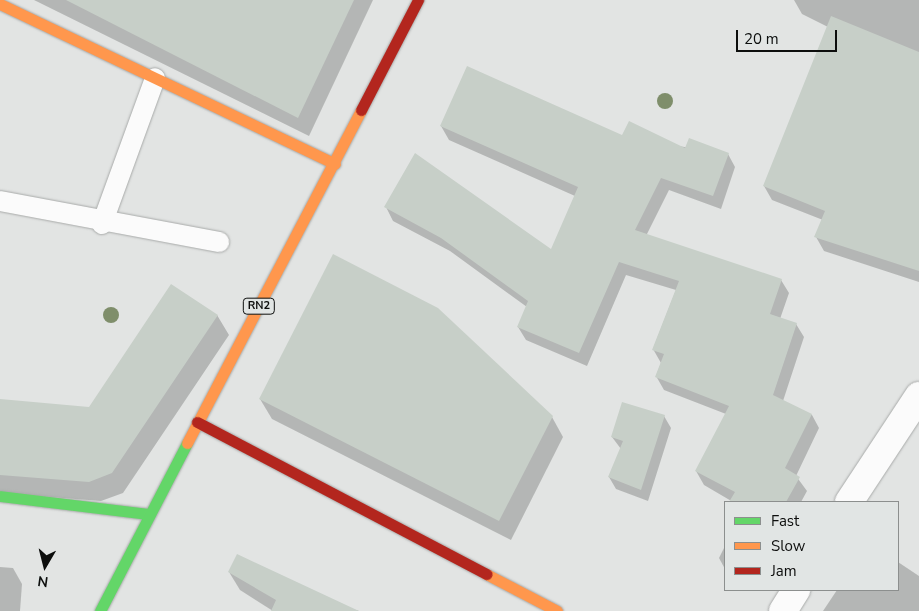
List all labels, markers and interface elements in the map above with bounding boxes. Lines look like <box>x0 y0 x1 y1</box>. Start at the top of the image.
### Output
scale bar <box>739 20 840 52</box>
text: 20 m <box>744 29 779 49</box>
road number: RN2 <box>243 298 275 314</box>
legend <box>724 501 899 591</box>
text: Fast <box>771 511 799 531</box>
text: Slow <box>771 536 805 556</box>
north arrow <box>20 541 70 591</box>
text: Jam <box>771 561 797 581</box>
text: N <box>36 571 49 591</box>

